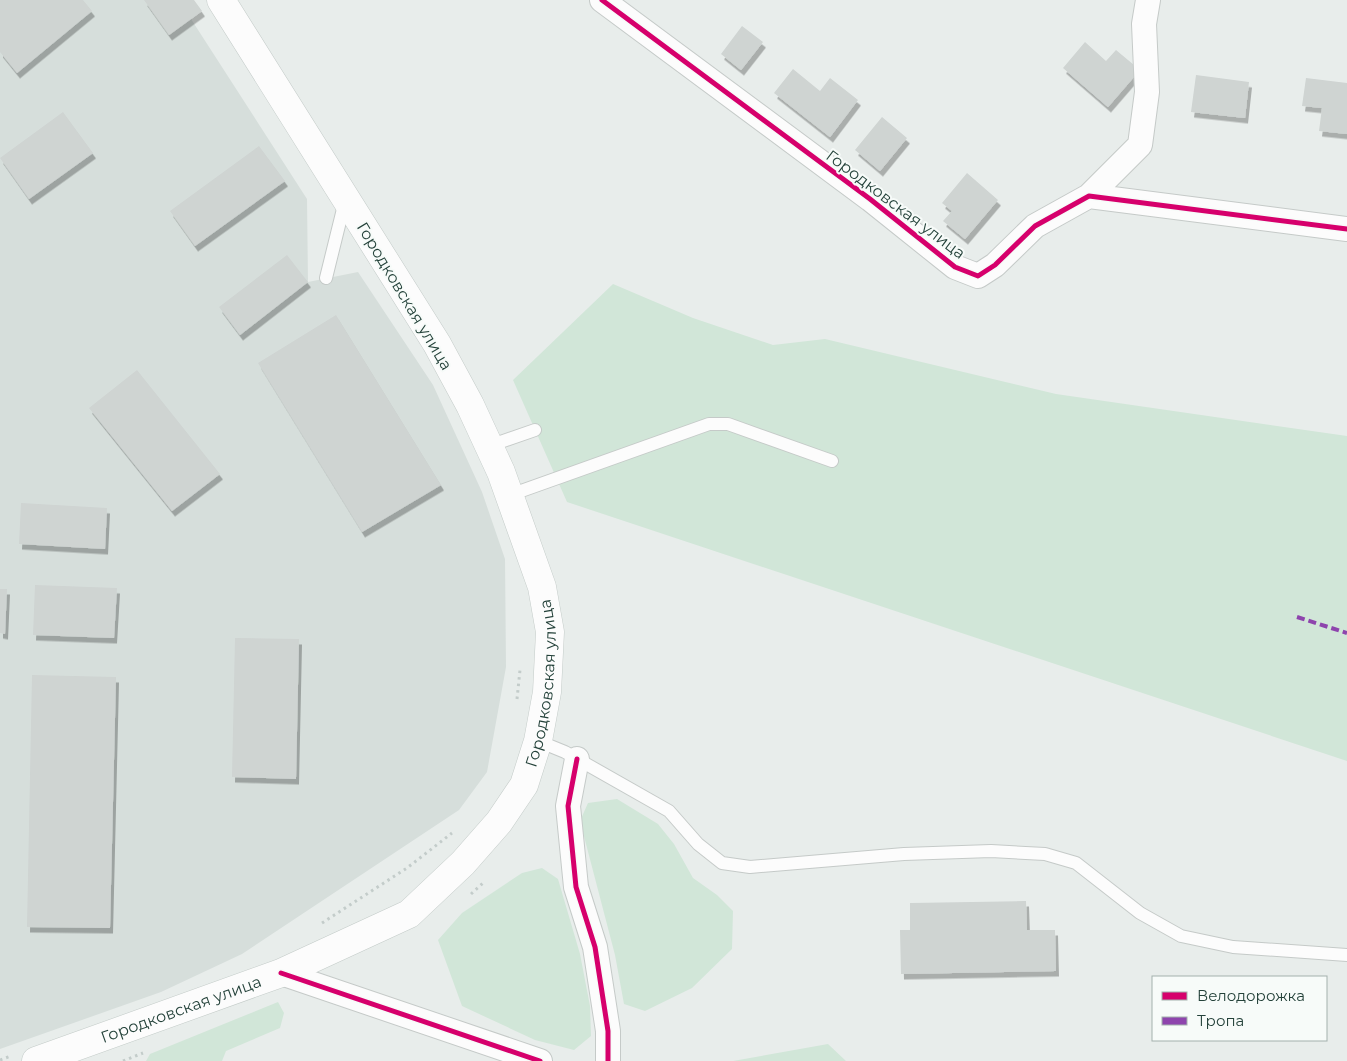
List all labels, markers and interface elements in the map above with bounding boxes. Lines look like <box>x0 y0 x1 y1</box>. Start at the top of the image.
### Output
street label: Городковская улица <box>822 146 969 263</box>
street label: Городковская улица <box>353 219 456 374</box>
street label: Городковская улица <box>521 598 560 769</box>
street label: Городковская улица <box>98 972 264 1047</box>
legend <box>1152 976 1327 1041</box>
text: Велодорожка <box>1197 986 1305 1005</box>
text: Тропа <box>1197 1011 1244 1030</box>

